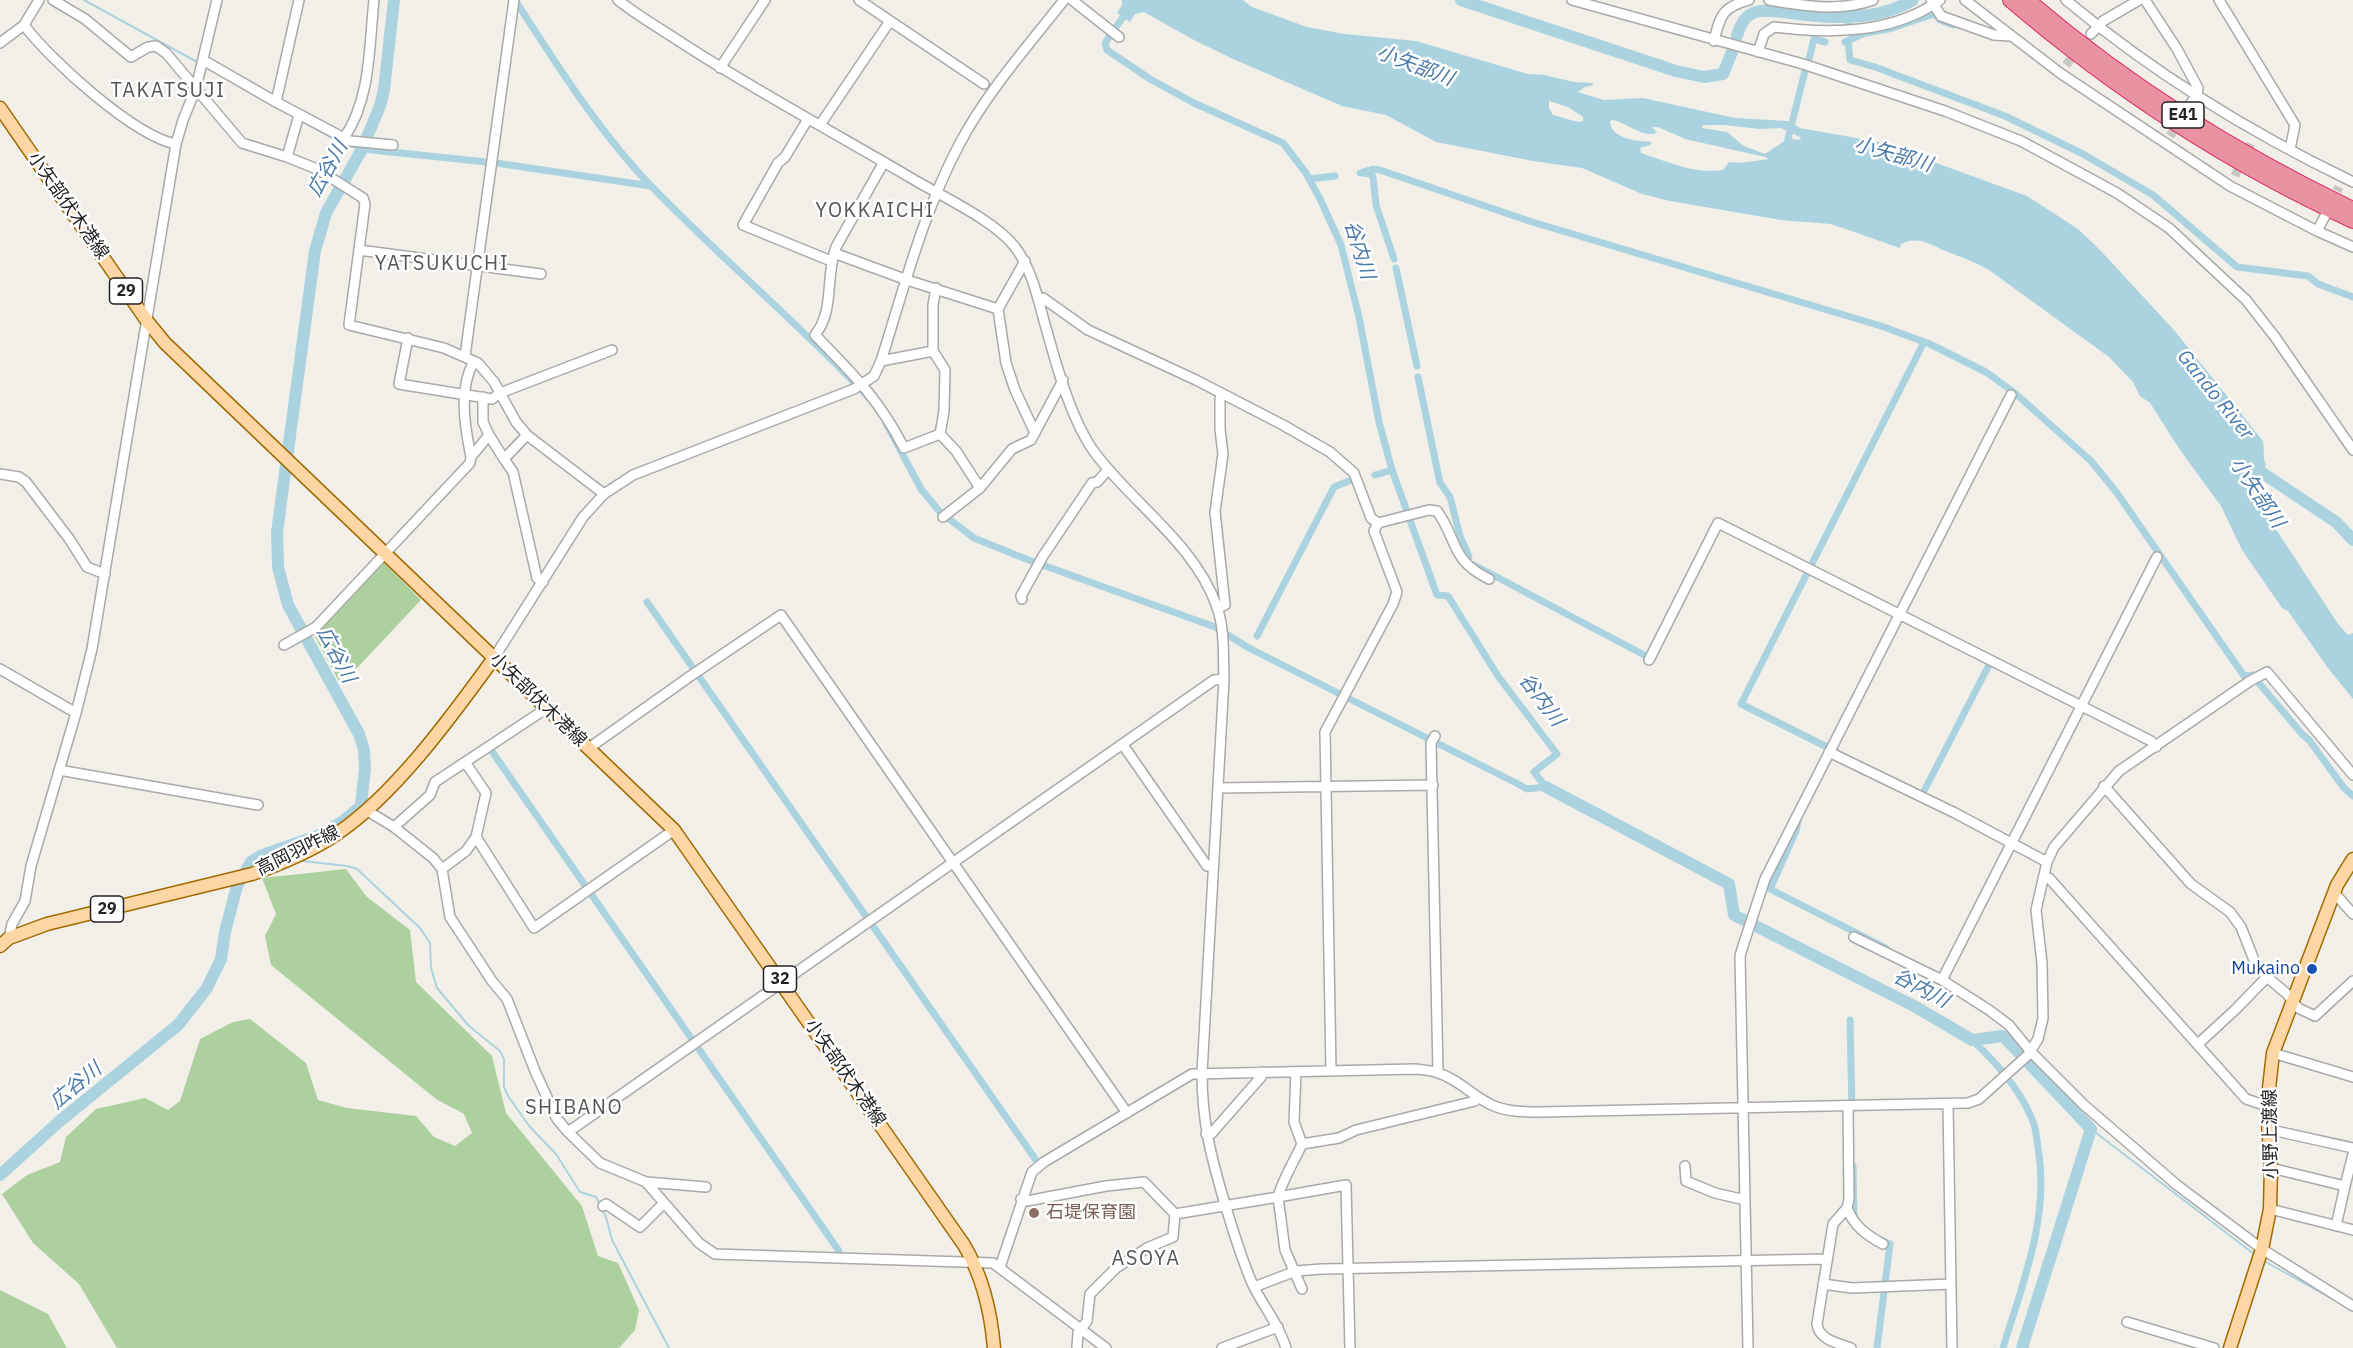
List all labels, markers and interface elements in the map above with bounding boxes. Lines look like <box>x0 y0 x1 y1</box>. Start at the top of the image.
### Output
water label: 小矢部川 <box>1373 40 1457 92</box>
district label: TAKATSUJI <box>111 79 225 103</box>
road number: E41 <box>2162 102 2204 128</box>
water label: 小矢部川 <box>1851 132 1935 178</box>
water label: 広谷川 <box>303 137 353 201</box>
street label: 小矢部伏木港線 <box>23 148 113 264</box>
district label: YOKKAICHI <box>815 199 935 223</box>
water label: 谷内川 <box>1339 218 1379 282</box>
district label: YATSUKUCHI <box>375 252 509 276</box>
road number: 29 <box>110 278 142 304</box>
water label: Gando River <box>2172 345 2258 445</box>
water label: 小矢部川 <box>2225 453 2289 533</box>
water label: 広谷川 <box>311 623 361 687</box>
street label: 小矢部伏木港線 <box>485 648 591 752</box>
water label: 谷内川 <box>1513 669 1569 731</box>
street label: 高岡羽咋線 <box>253 822 343 880</box>
road number: 29 <box>90 896 124 922</box>
place label: Mukaino <box>2231 958 2300 980</box>
marker: Mukaino <box>2305 962 2319 976</box>
water label: 谷内川 <box>1889 964 1953 1014</box>
road number: 32 <box>764 966 796 992</box>
street label: 小矢部伏木港線 <box>800 1015 890 1131</box>
water label: 広谷川 <box>45 1058 107 1114</box>
street label: 小野上渡線 <box>2259 1089 2283 1179</box>
district label: SHIBANO <box>525 1096 623 1120</box>
place label: 石堤保育園 <box>1046 1202 1136 1224</box>
marker: 石堤保育園 <box>1027 1206 1041 1220</box>
district label: ASOYA <box>1111 1247 1181 1271</box>

